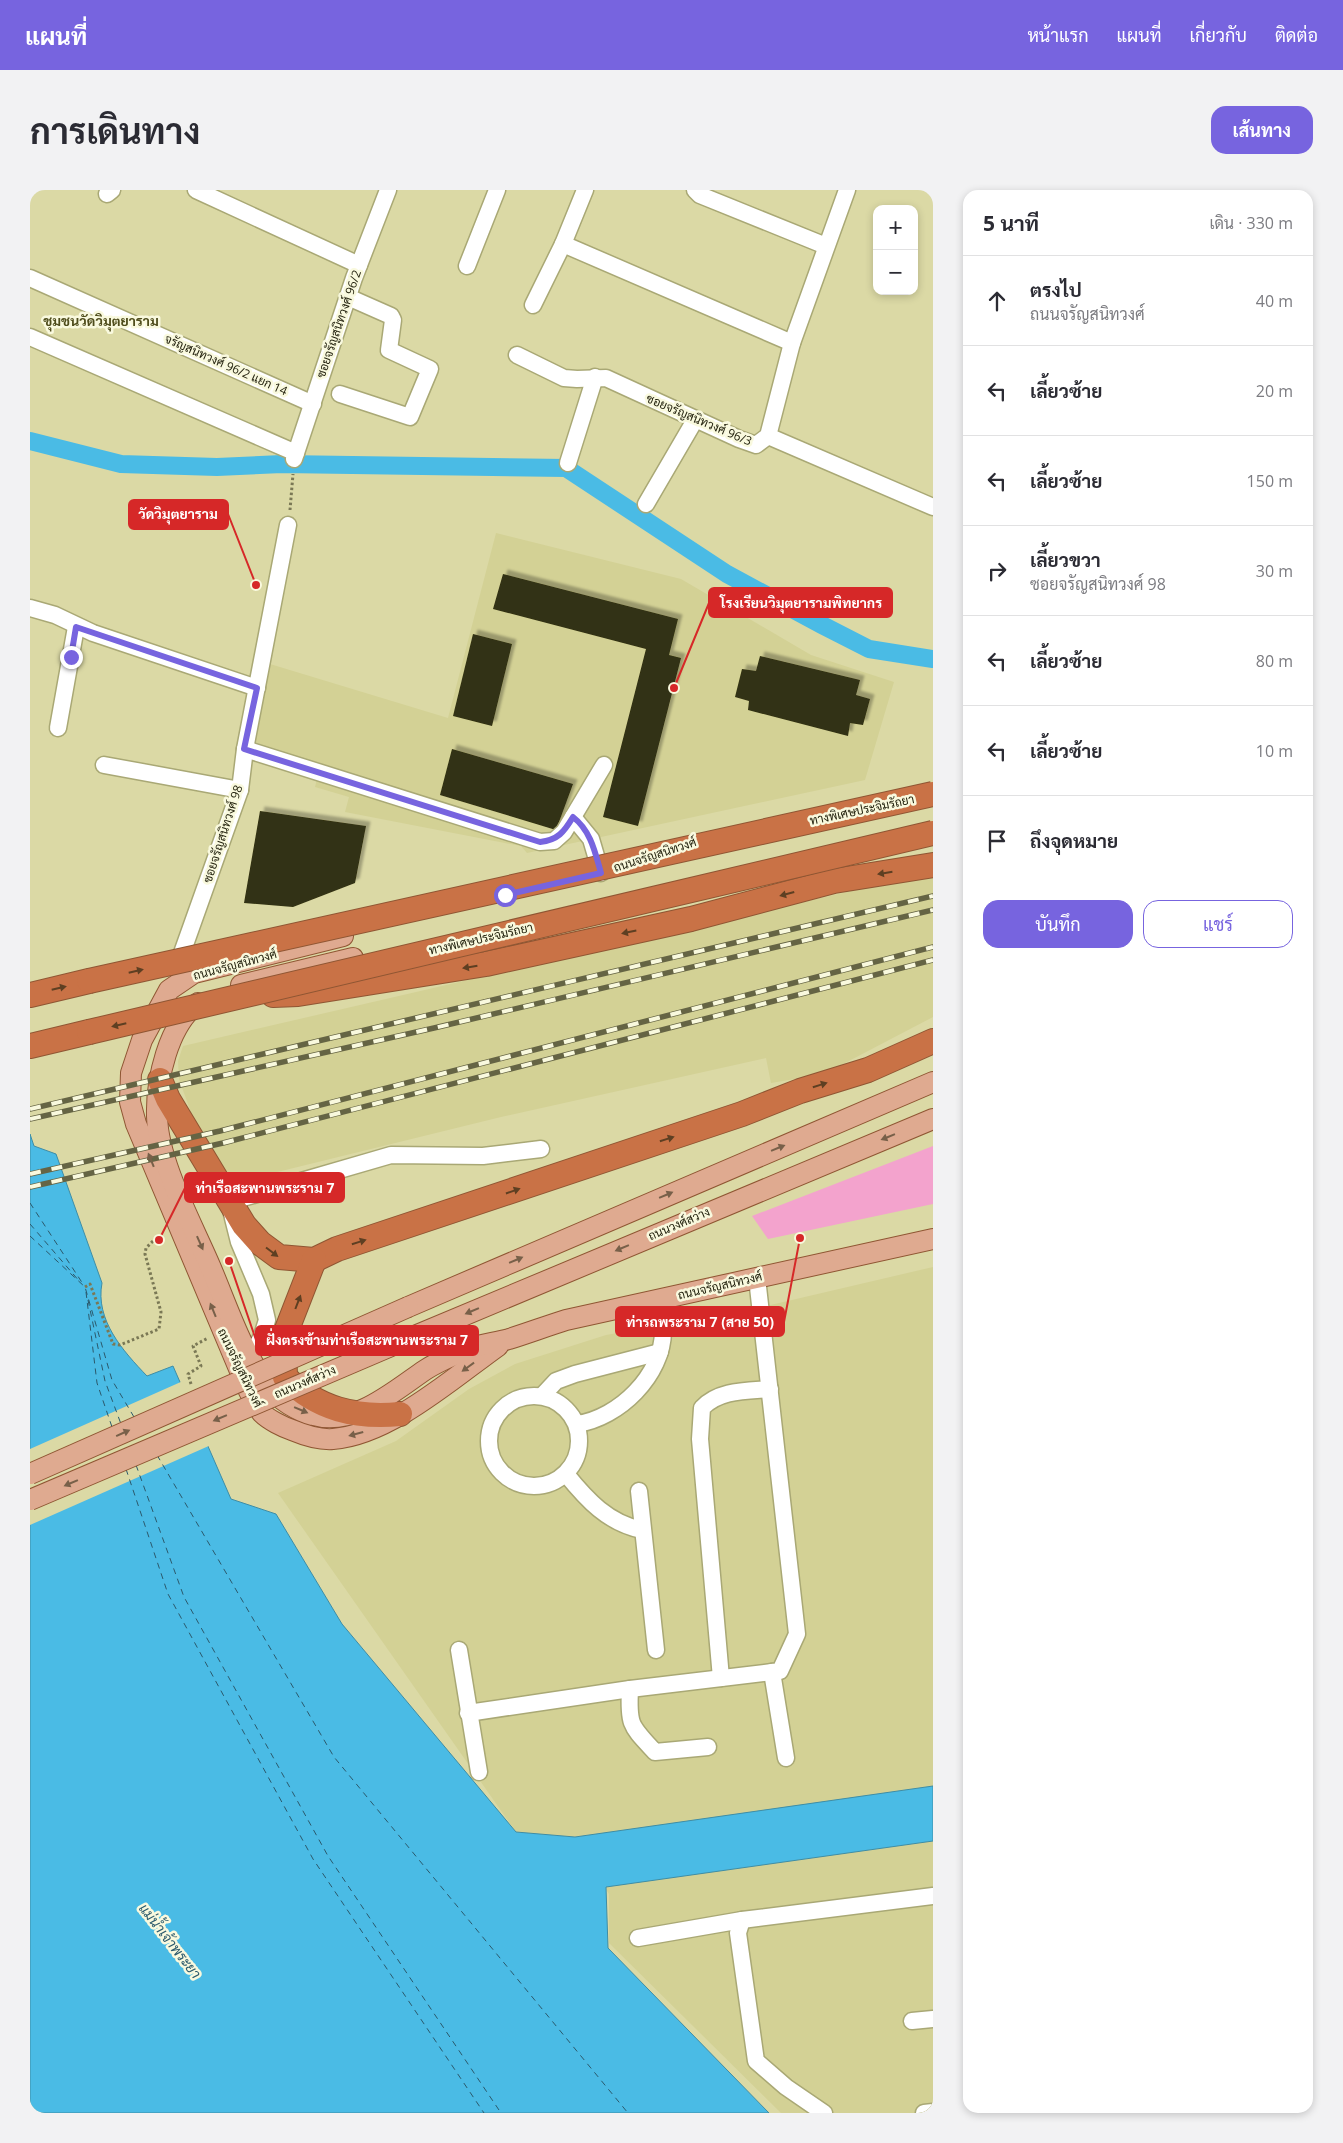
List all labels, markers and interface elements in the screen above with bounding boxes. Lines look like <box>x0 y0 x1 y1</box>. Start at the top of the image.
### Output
text: แผนที่ <box>25 19 87 52</box>
text: หน้าแรก <box>1027 23 1089 47</box>
text: แผนที่ <box>1117 23 1161 47</box>
text: เกี่ยวกับ <box>1189 23 1247 47</box>
text: ติดต่อ <box>1275 23 1318 47</box>
button: เส้นทาง <box>1211 106 1313 154</box>
text: การเดินทาง <box>30 107 200 154</box>
map controls <box>873 205 918 295</box>
button: + <box>873 205 918 250</box>
text: 5 นาที <box>983 209 1039 237</box>
text: เดิน · 330 m <box>1209 212 1293 234</box>
button: − <box>873 250 918 295</box>
street label: ซอยจรัญสนิทวงศ์ 96/2 <box>312 267 365 380</box>
text: ตรงไป <box>1030 277 1082 303</box>
icon: ahead <box>983 287 1011 315</box>
text: 40 m <box>1256 290 1293 312</box>
text: ถนนจรัญสนิทวงศ์ <box>1030 303 1145 325</box>
district label: ชุมชนวัดวิมุตยาราม <box>43 311 159 332</box>
street label: จรัญสนิทวงศ์ 96/2 แยก 14 <box>162 330 290 399</box>
icon: left <box>983 377 1011 405</box>
text: เลี้ยวซ้าย <box>1030 378 1102 404</box>
text: 20 m <box>1256 380 1293 402</box>
street label: ซอยจรัญสนิทวงศ์ 96/3 <box>644 390 755 450</box>
icon: left <box>983 467 1011 495</box>
text: เลี้ยวซ้าย <box>1030 468 1102 494</box>
text: 150 m <box>1247 470 1293 492</box>
callout: วัดวิมุตยาราม <box>129 500 228 529</box>
text: วัดวิมุตยาราม <box>138 504 218 525</box>
text: เลี้ยวขวา <box>1030 547 1101 573</box>
icon: right <box>983 557 1011 585</box>
text: 30 m <box>1256 560 1293 582</box>
text: ซอยจรัญสนิทวงศ์ 98 <box>1030 573 1166 595</box>
callout: โรงเรียนวิมุตยารามพิทยากร <box>709 588 892 617</box>
text: โรงเรียนวิมุตยารามพิทยากร <box>719 593 882 614</box>
route end <box>60 646 83 669</box>
icon: left <box>983 647 1011 675</box>
text: เลี้ยวซ้าย <box>1030 648 1102 674</box>
text: 80 m <box>1256 650 1293 672</box>
icon: left <box>983 737 1011 765</box>
text: เลี้ยวซ้าย <box>1030 738 1102 764</box>
text: 10 m <box>1256 740 1293 762</box>
street label: ซอยจรัญสนิทวงศ์ 98 <box>199 783 246 885</box>
street label: ทางพิเศษประจิมรัถยา <box>808 790 916 829</box>
icon: arrive <box>983 827 1011 855</box>
text: ถึงจุดหมาย <box>1030 828 1118 854</box>
street label: ถนนจรัญสนิทวงศ์ <box>611 833 698 876</box>
one-way arrow <box>877 869 893 877</box>
route start <box>494 884 517 907</box>
one-way arrow <box>780 890 795 898</box>
button: บันทึก <box>983 900 1133 948</box>
button: แชร์ <box>1143 900 1293 948</box>
street label: ทางพิเศษประจิมรัถยา <box>427 918 535 959</box>
one-way arrow <box>621 929 637 937</box>
street label: ถนนจรัญสนิทวงศ์ <box>191 945 279 984</box>
one-way arrow <box>462 963 478 971</box>
one-way arrow <box>129 966 145 974</box>
one-way arrow <box>52 984 67 992</box>
one-way arrow <box>112 1021 127 1029</box>
one-way arrow <box>813 1080 828 1088</box>
one-way arrow <box>881 1134 895 1142</box>
one-way arrow <box>660 1135 675 1142</box>
one-way arrow <box>771 1143 785 1151</box>
one-way arrow <box>147 1152 155 1167</box>
callout: ท่าเรือสะพานพระราม 7 <box>185 1173 344 1202</box>
text: ท่าเรือสะพานพระราม 7 <box>196 1178 334 1197</box>
one-way arrow <box>506 1187 521 1195</box>
one-way arrow <box>659 1191 673 1199</box>
street label: ถนนวงศ์สว่าง <box>645 1203 712 1244</box>
one-way arrow <box>197 1236 205 1250</box>
one-way arrow <box>352 1238 367 1246</box>
one-way arrow <box>615 1245 629 1253</box>
one-way arrow <box>265 1246 278 1257</box>
one-way arrow <box>509 1255 524 1263</box>
street label: ถนนจรัญสนิทวงศ์ <box>676 1268 764 1303</box>
one-way arrow <box>294 1294 302 1309</box>
one-way arrow <box>208 1303 216 1317</box>
callout: ท่ารถพระราม 7 (สาย 50) <box>616 1307 784 1336</box>
one-way arrow <box>465 1308 480 1316</box>
text: ท่ารถพระราม 7 (สาย 50) <box>626 1312 774 1331</box>
street label: ถนนจรัญสนิทวงศ์ <box>214 1325 267 1410</box>
callout: ฝั่งตรงข้ามท่าเรือสะพานพระราม 7 <box>256 1326 478 1355</box>
text: ฝั่งตรงข้ามท่าเรือสะพานพระราม 7 <box>266 1328 468 1349</box>
street label: ถนนวงศ์สว่าง <box>271 1361 338 1402</box>
one-way arrow <box>461 1362 475 1372</box>
one-way arrow <box>294 1407 308 1415</box>
one-way arrow <box>213 1414 227 1422</box>
one-way arrow <box>116 1429 130 1437</box>
one-way arrow <box>349 1431 364 1439</box>
one-way arrow <box>64 1479 78 1487</box>
water label: แม่น้ำเจ้าพระยา <box>135 1898 207 1982</box>

